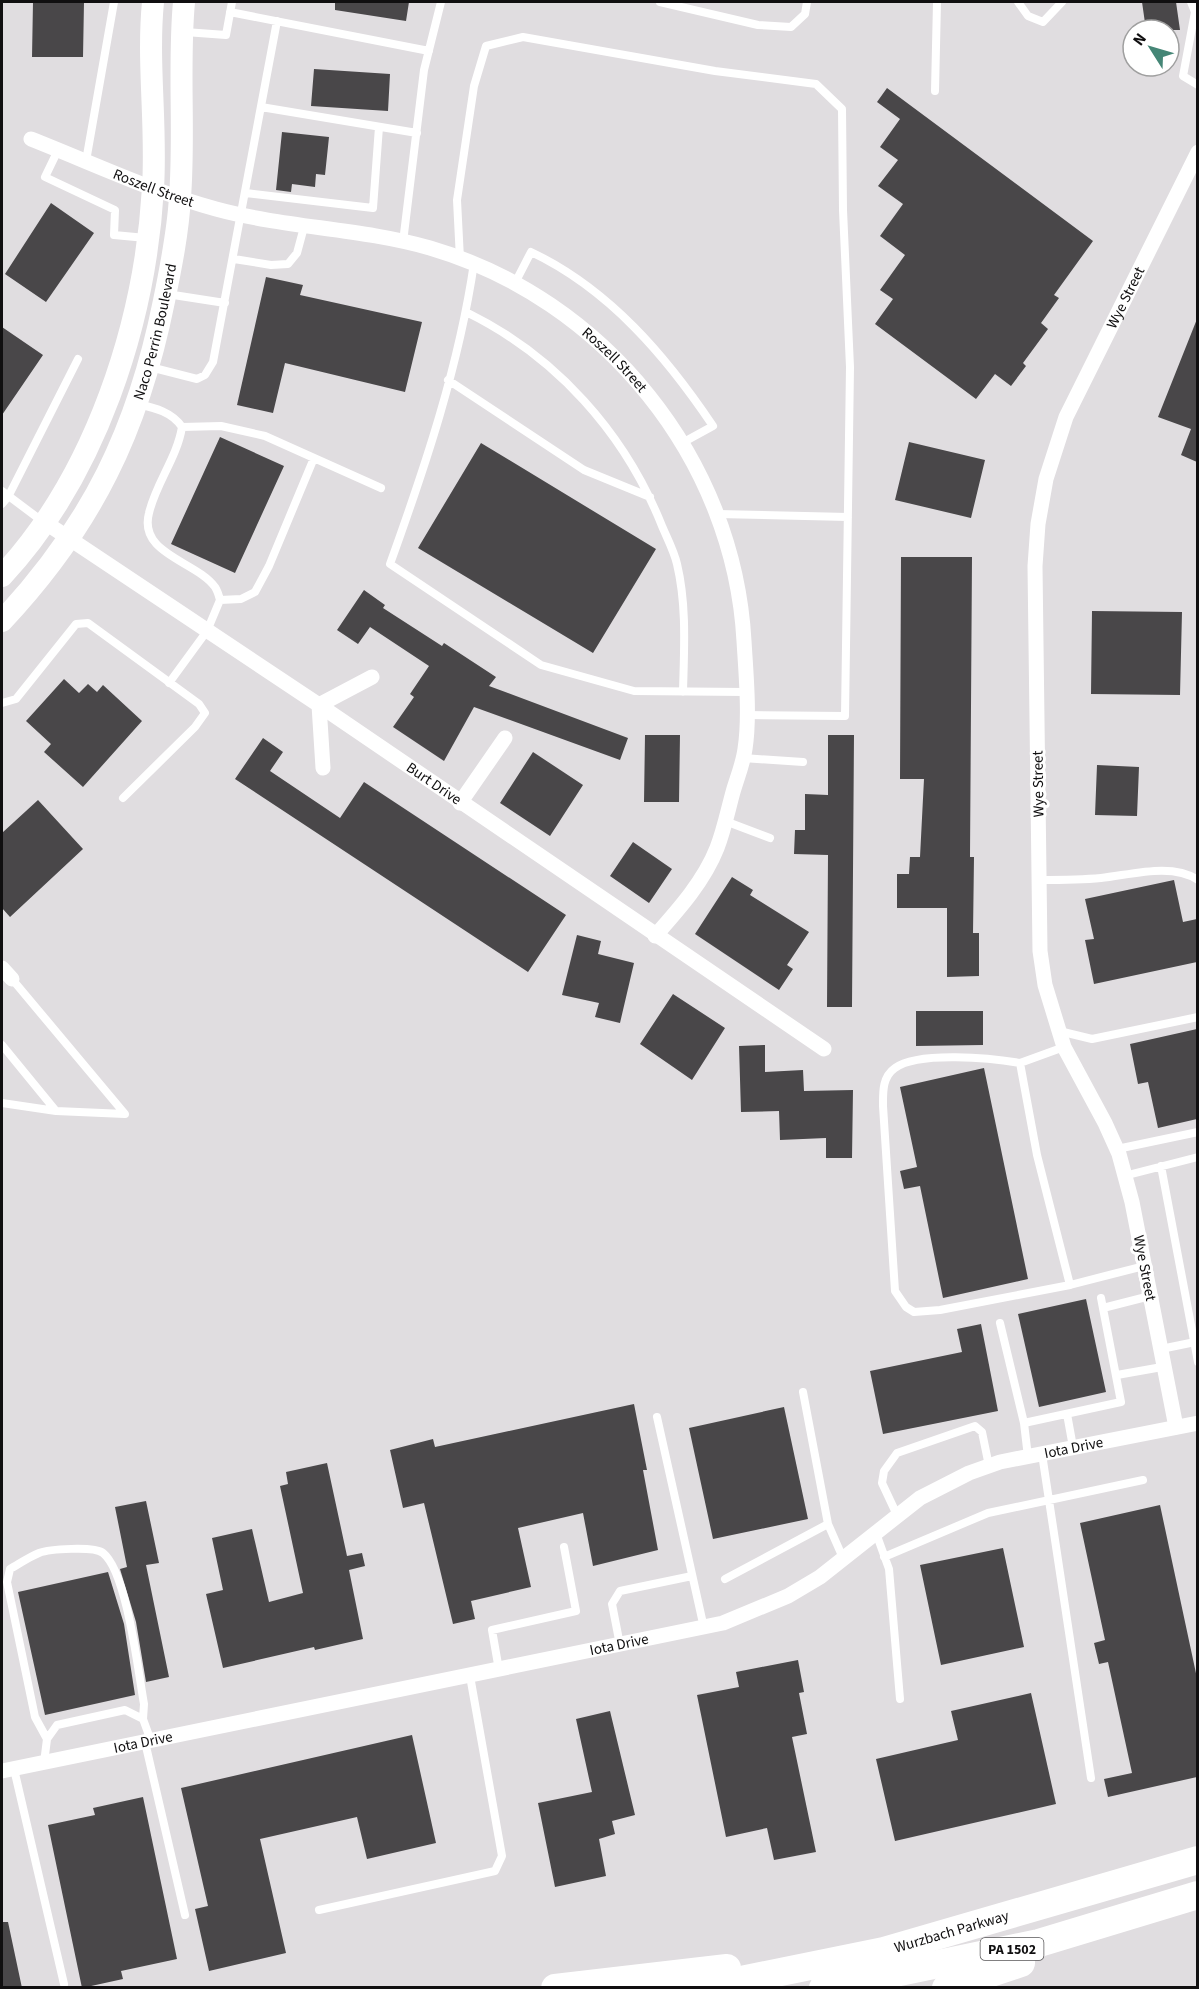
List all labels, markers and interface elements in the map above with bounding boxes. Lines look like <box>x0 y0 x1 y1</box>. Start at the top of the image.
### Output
north arrow <box>1121 18 1181 78</box>
text: N <box>1128 29 1152 50</box>
street label: Roszell Street <box>110 164 196 213</box>
street label: Naco Perrin Boulevard <box>128 262 182 403</box>
street label: Wye Street <box>1102 263 1150 332</box>
street label: Roszell Street <box>577 323 652 397</box>
street label: Wye Street <box>1027 750 1050 818</box>
street label: Burt Drive <box>402 757 466 810</box>
street label: Wye Street <box>1128 1233 1161 1303</box>
street label: Iota Drive <box>1042 1432 1105 1464</box>
street label: Iota Drive <box>588 1629 651 1661</box>
street label: Iota Drive <box>112 1726 175 1759</box>
street label: Wurzbach Parkway <box>892 1905 1011 1958</box>
road number: PA 1502 <box>980 1938 1044 1960</box>

